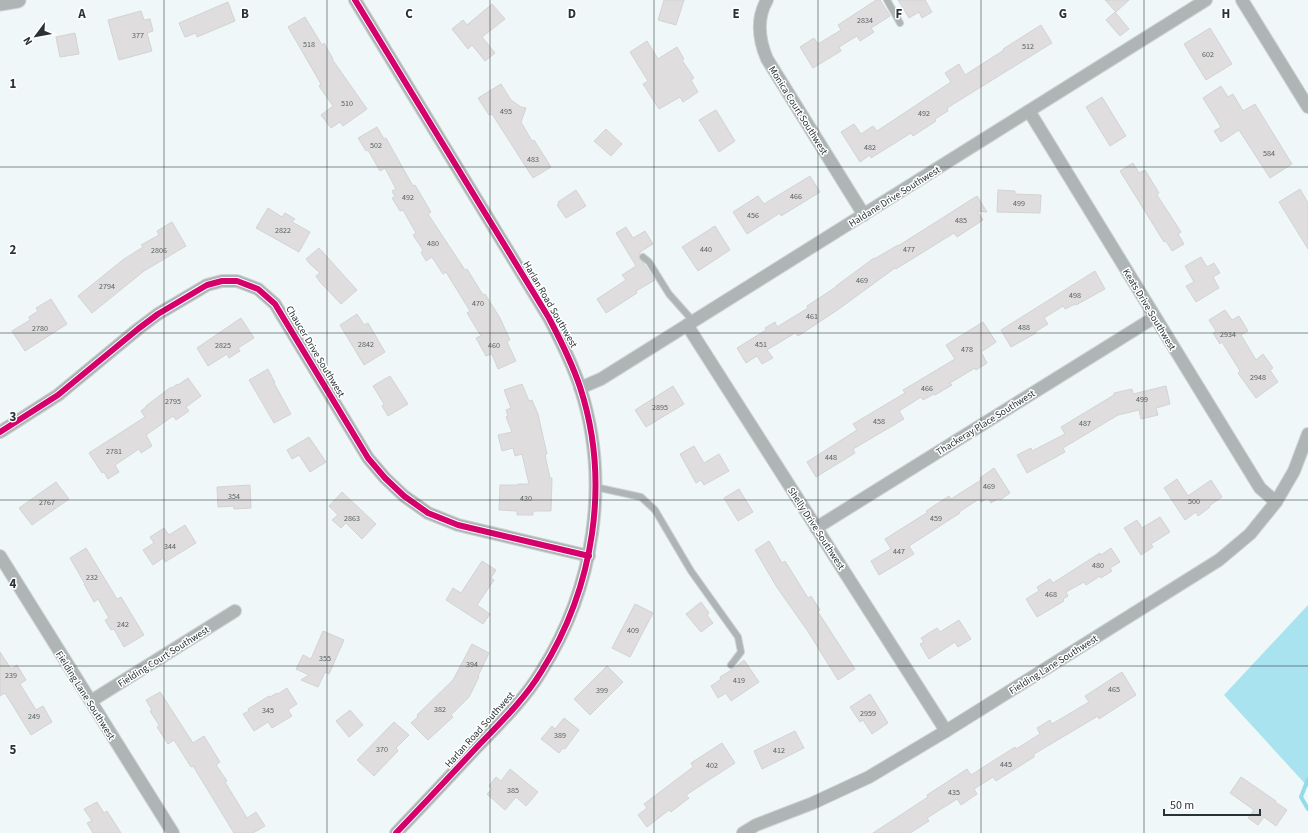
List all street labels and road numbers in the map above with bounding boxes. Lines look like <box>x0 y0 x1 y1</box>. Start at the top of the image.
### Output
street label: Monica Court Southwest <box>765 64 831 158</box>
street label: Haldane Drive Southwest <box>846 163 943 231</box>
street label: Harlan Road Southwest <box>520 259 581 351</box>
street label: Keats Drive Southwest <box>1119 266 1179 354</box>
street label: Chaucer Drive Southwest <box>282 303 348 400</box>
street label: Thackeray Place Southwest <box>933 386 1038 459</box>
street label: Shelly Drive Southwest <box>784 485 848 573</box>
street label: Fielding Court Southwest <box>115 623 212 691</box>
street label: Fielding Lane Southwest <box>1006 631 1101 698</box>
street label: Fielding Lane Southwest <box>52 648 119 743</box>
street label: Harlan Road Southwest <box>442 688 518 771</box>

